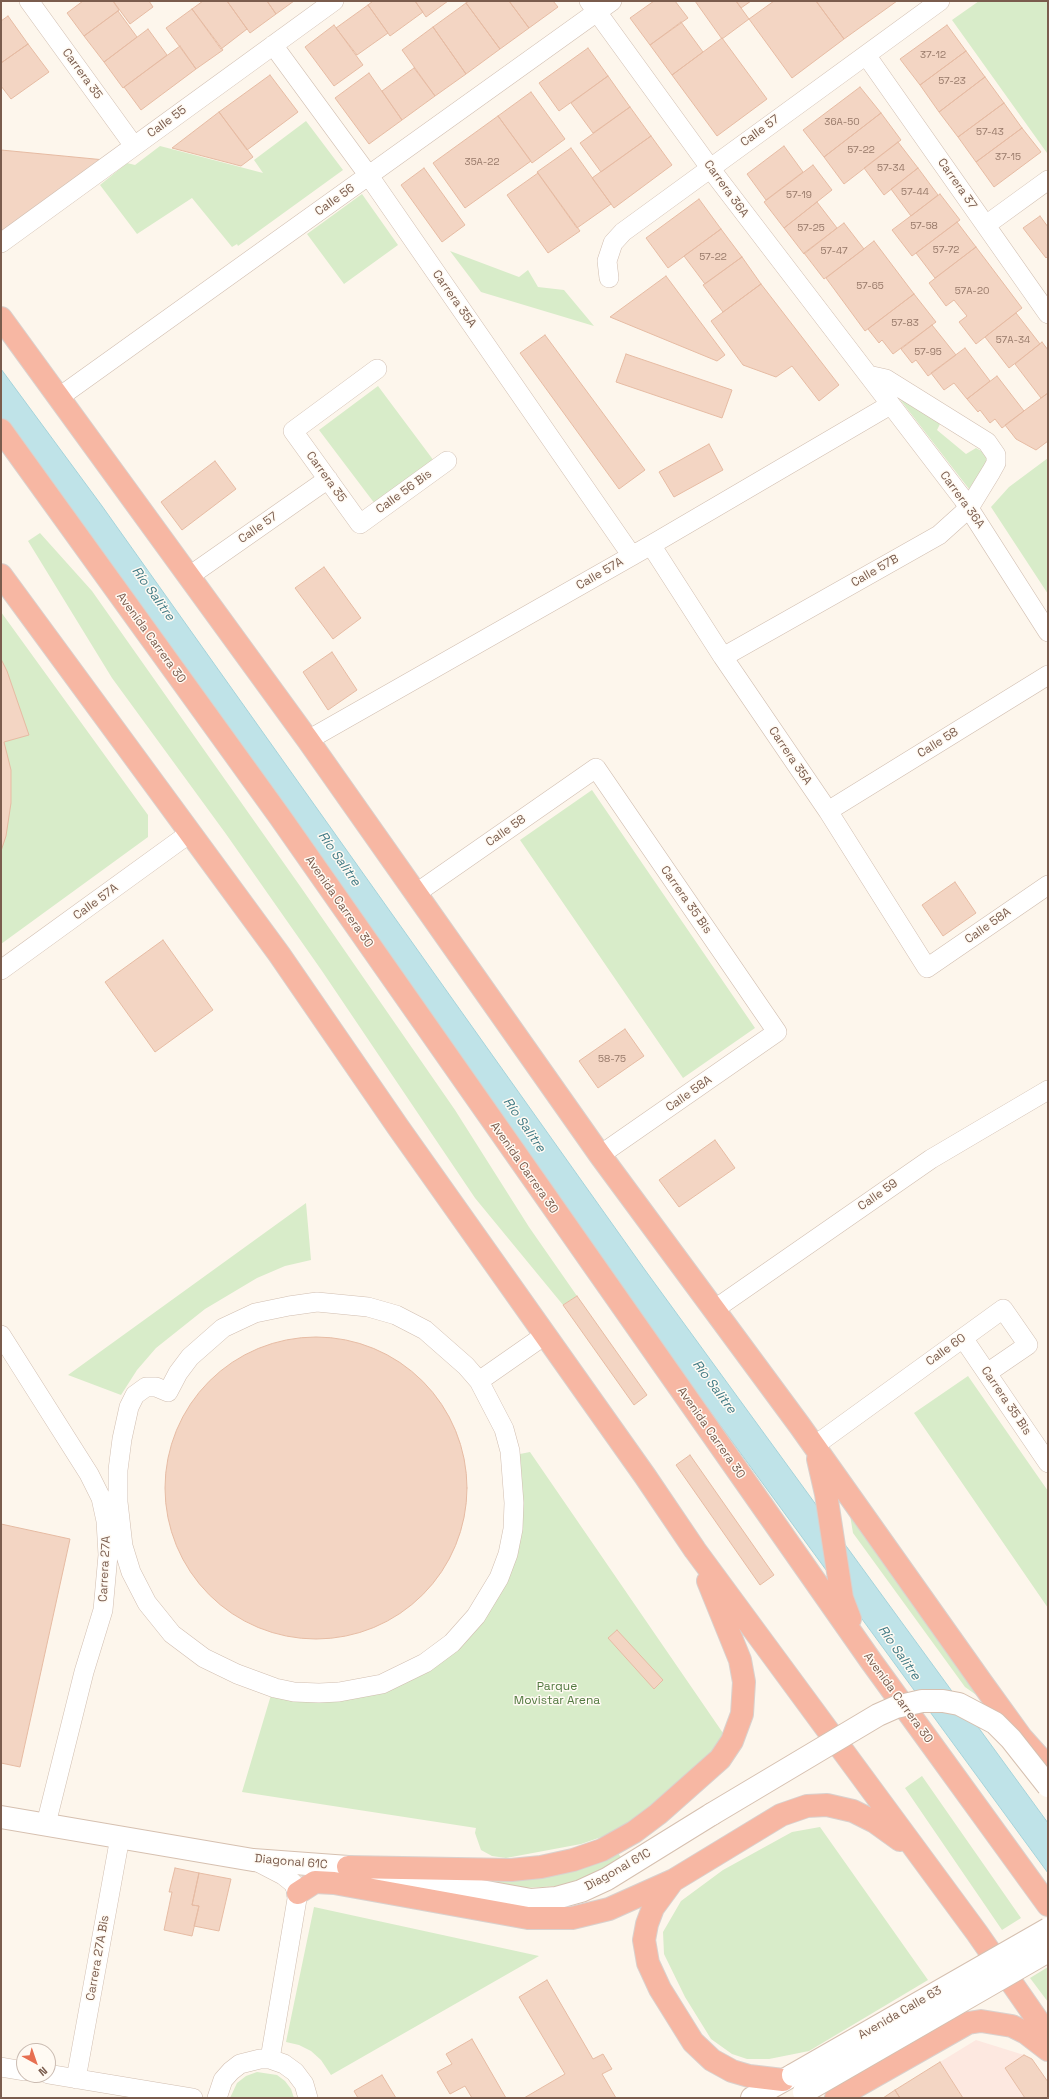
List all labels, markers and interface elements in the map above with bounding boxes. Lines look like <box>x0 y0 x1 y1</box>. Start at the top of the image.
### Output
street label: Carrera 35 <box>59 46 105 102</box>
house number: 37-12 <box>920 49 946 61</box>
house number: 57-23 <box>938 75 966 87</box>
street label: Calle 55 <box>145 103 189 141</box>
street label: Calle 57 <box>738 112 782 150</box>
house number: 36A-50 <box>824 116 860 128</box>
house number: 57-43 <box>976 126 1004 138</box>
house number: 57-22 <box>847 144 875 156</box>
house number: 37-15 <box>995 151 1021 163</box>
house number: 35A-22 <box>465 156 499 168</box>
street label: Carrera 37 <box>934 156 980 212</box>
street label: Carrera 36A <box>700 158 752 220</box>
house number: 57-34 <box>877 162 905 174</box>
street label: Calle 56 <box>312 181 358 219</box>
house number: 57-44 <box>901 186 929 198</box>
house number: 57-19 <box>786 189 812 201</box>
house number: 57-58 <box>910 220 938 232</box>
house number: 57-25 <box>797 222 825 234</box>
house number: 57-72 <box>933 244 959 256</box>
house number: 57-47 <box>820 245 848 257</box>
house number: 57-22 <box>699 251 727 263</box>
street label: Carrera 35A <box>429 267 479 331</box>
house number: 57-65 <box>856 280 884 292</box>
house number: 57A-20 <box>955 285 989 297</box>
house number: 57-83 <box>891 317 919 329</box>
house number: 57A-34 <box>996 334 1030 346</box>
house number: 57-95 <box>914 346 942 358</box>
street label: Carrera 35 <box>303 449 349 505</box>
street label: Calle 56 Bis <box>373 467 435 517</box>
street label: Carrera 36A <box>936 469 988 531</box>
street label: Calle 57 <box>236 509 280 547</box>
street label: Calle 57B <box>849 552 901 590</box>
street label: Calle 57A <box>574 555 626 593</box>
water label: Río Salitre <box>128 564 178 624</box>
street label: Avenida Carrera 30 <box>113 590 189 686</box>
street label: Carrera 35A <box>765 724 815 788</box>
street label: Calle 58 <box>915 725 961 761</box>
street label: Calle 58 <box>483 812 529 850</box>
water label: Río Salitre <box>315 829 363 889</box>
street label: Avenida Carrera 30 <box>302 853 376 951</box>
street label: Carrera 35 Bis <box>657 863 715 937</box>
street label: Calle 57A <box>71 881 121 923</box>
street label: Calle 58A <box>962 905 1014 947</box>
house number: 58-75 <box>598 1053 626 1065</box>
street label: Calle 58A <box>663 1073 715 1115</box>
water label: Río Salitre <box>500 1095 548 1155</box>
street label: Avenida Carrera 30 <box>487 1119 561 1217</box>
street label: Calle 59 <box>855 1176 901 1214</box>
street label: Calle 60 <box>923 1331 969 1369</box>
water label: Río Salitre <box>689 1357 739 1417</box>
street label: Carrera 35 Bis <box>978 1364 1034 1438</box>
street label: Avenida Carrera 30 <box>674 1384 748 1482</box>
street label: Carrera 27A <box>96 1536 114 1602</box>
water label: Río Salitre <box>875 1623 923 1683</box>
street label: Avenida Carrera 30 <box>860 1650 936 1746</box>
park label: Parque Movistar Arena <box>514 1680 600 1708</box>
street label: Diagonal 61C <box>583 1846 653 1894</box>
street label: Diagonal 61C <box>254 1852 328 1872</box>
street label: Carrera 27A Bis <box>83 1914 113 2002</box>
street label: Avenida Calle 63 <box>856 1983 944 2043</box>
north arrow <box>16 2043 56 2083</box>
text: N <box>36 2064 50 2079</box>

